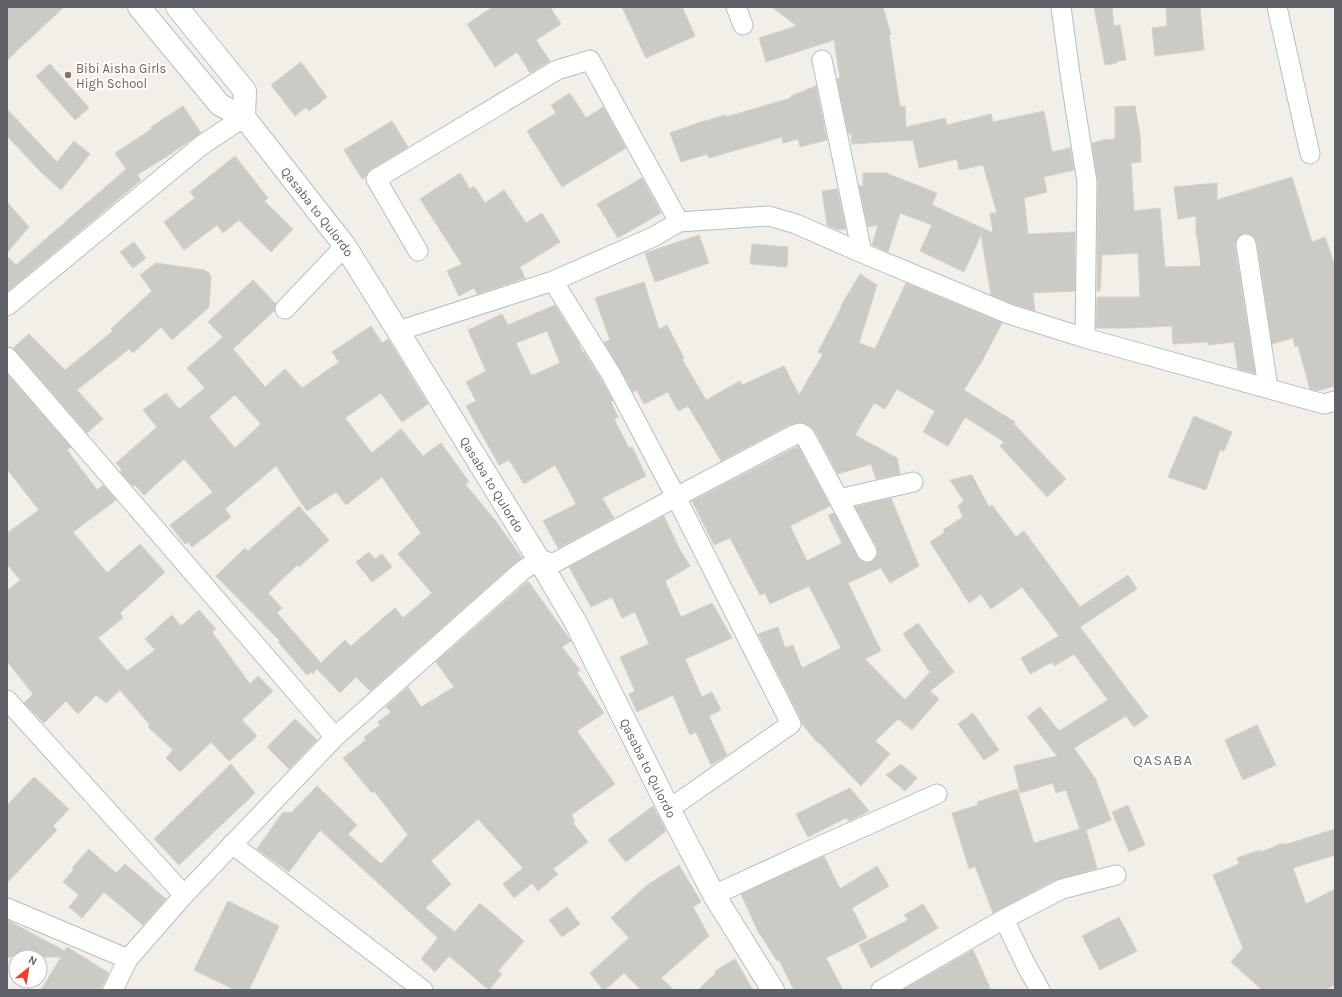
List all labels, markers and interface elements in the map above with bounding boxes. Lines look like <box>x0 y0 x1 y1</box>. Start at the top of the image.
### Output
place label: Bibi Aisha Girls High School <box>76 61 166 91</box>
marker: Bibi Aisha Girls High School <box>63 70 73 80</box>
street label: Qasaba to Qulordo <box>278 164 357 259</box>
street label: Qasaba to Qulordo <box>457 434 527 535</box>
street label: Qasaba to Qulordo <box>617 716 679 820</box>
district label: QASABA <box>1133 751 1193 769</box>
north arrow <box>8 949 48 989</box>
text: N <box>26 953 39 968</box>

